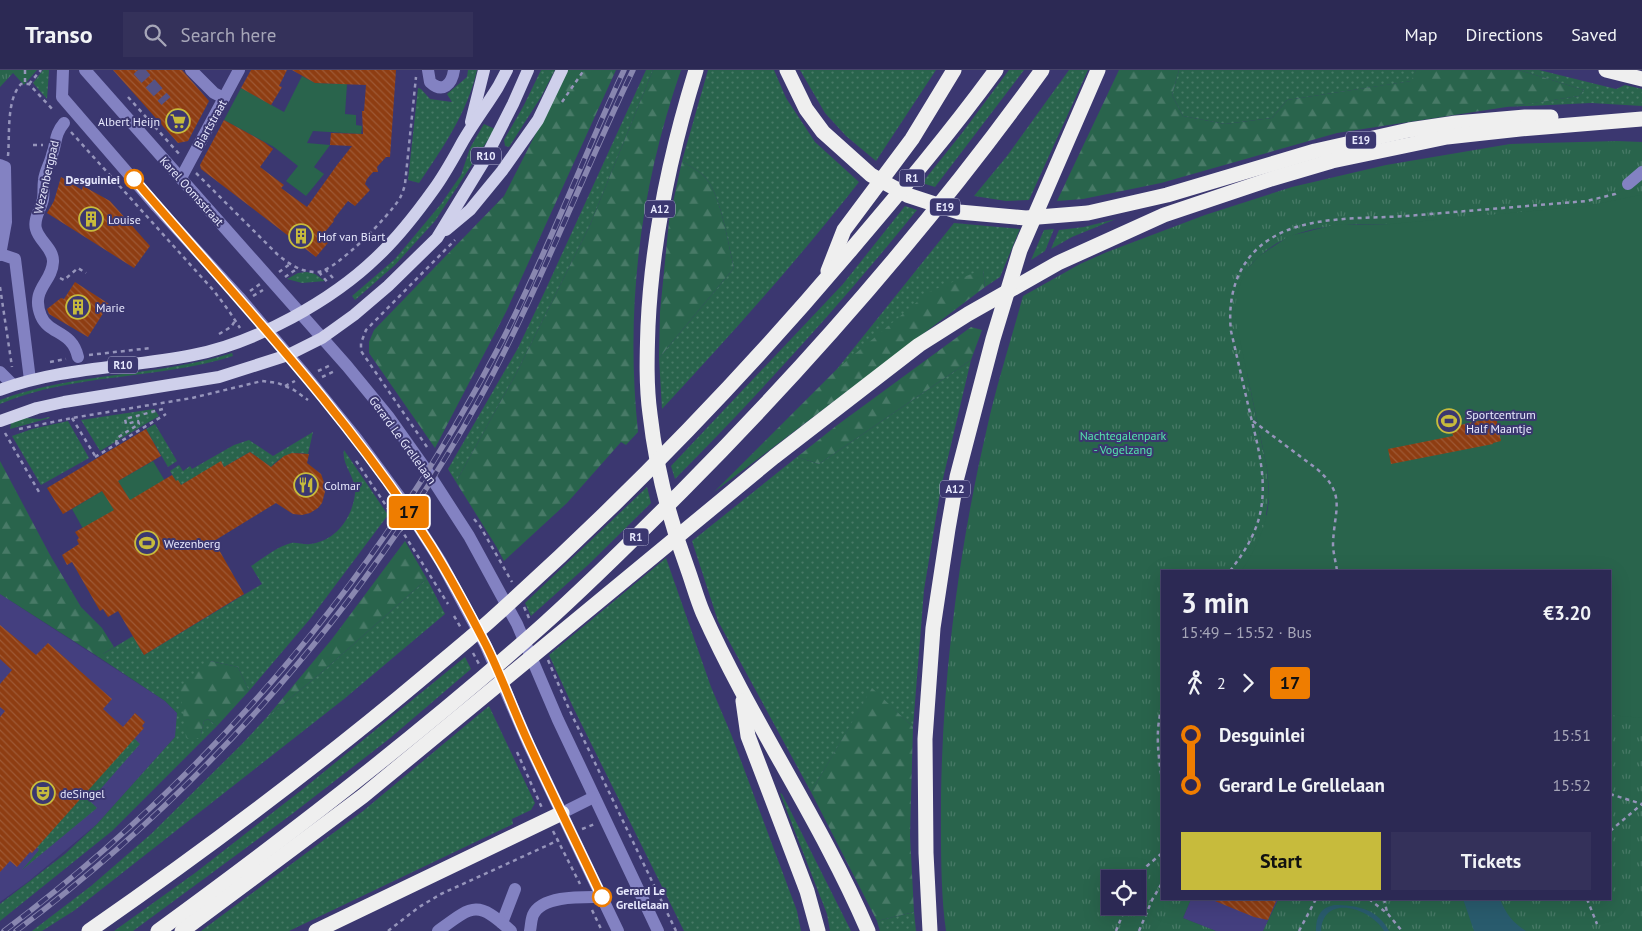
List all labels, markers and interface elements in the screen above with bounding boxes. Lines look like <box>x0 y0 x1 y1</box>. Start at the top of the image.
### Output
search box <box>123 12 473 57</box>
text: Transo <box>25 19 93 50</box>
icon: search <box>141 21 169 49</box>
text: Search here <box>181 23 276 47</box>
text: Map <box>1405 23 1437 46</box>
text: Directions <box>1465 23 1543 46</box>
text: Saved <box>1571 23 1617 46</box>
street label: Biartstraat <box>190 97 230 151</box>
supermarket icon: Albert Heijn <box>165 108 191 134</box>
place label: Albert Heijn <box>98 114 160 129</box>
road number: E19 <box>1346 132 1376 148</box>
street label: Wezenbergpad <box>30 139 62 215</box>
road number: R10 <box>471 148 501 164</box>
street label: Karel Oomsstraat <box>157 153 227 229</box>
marker: Desguinlei <box>124 169 144 189</box>
road number: R1 <box>900 170 924 186</box>
place label: Desguinlei <box>66 172 120 187</box>
road number: E19 <box>930 198 960 216</box>
road number: A12 <box>645 200 675 218</box>
building icon: Louise <box>78 206 104 232</box>
place label: Louise <box>108 212 141 227</box>
building icon: Hof van Biart <box>288 223 314 249</box>
place label: Hof van Biart <box>318 229 385 244</box>
building icon: Marie <box>65 294 91 320</box>
place label: Marie <box>96 300 125 315</box>
road number: R10 <box>108 356 138 374</box>
street label: Gerard Le Grellelaan <box>366 393 440 487</box>
place label: Sportcentrum Half Maantje <box>1466 407 1536 436</box>
sports icon: Sportcentrum Half Maantje <box>1436 408 1462 434</box>
park label: Nachtegalenpark - Vogelzang <box>1080 428 1167 457</box>
restaurant icon: Colmar <box>293 472 319 498</box>
place label: Colmar <box>324 478 360 493</box>
road number: A12 <box>940 480 970 498</box>
line badge: 17 <box>386 496 432 528</box>
text: 17 <box>399 500 419 523</box>
road number: R1 <box>624 528 648 546</box>
sports icon: Wezenberg <box>134 530 160 556</box>
place label: Wezenberg <box>164 536 220 551</box>
text: 3 min <box>1181 584 1249 621</box>
text: €3.20 <box>1543 601 1591 625</box>
text: 15:49 – 15:52 · Bus <box>1181 622 1312 642</box>
icon: walk <box>1181 669 1209 697</box>
icon: forward <box>1234 669 1262 697</box>
text: 17 <box>1280 671 1300 694</box>
text: 2 <box>1217 673 1226 693</box>
text: Desguinlei <box>1219 723 1305 747</box>
text: 15:51 <box>1553 725 1591 745</box>
text: Gerard Le Grellelaan <box>1219 773 1385 797</box>
text: 15:52 <box>1553 775 1591 795</box>
theatre icon: deSingel <box>30 780 56 806</box>
place label: deSingel <box>60 786 105 801</box>
button: Start <box>1181 832 1381 890</box>
button: Tickets <box>1391 832 1591 890</box>
map controls <box>1101 870 1146 915</box>
button: locate <box>1101 870 1146 915</box>
place label: Gerard Le Grellelaan <box>616 883 669 912</box>
marker: Gerard Le Grellelaan <box>592 887 612 907</box>

